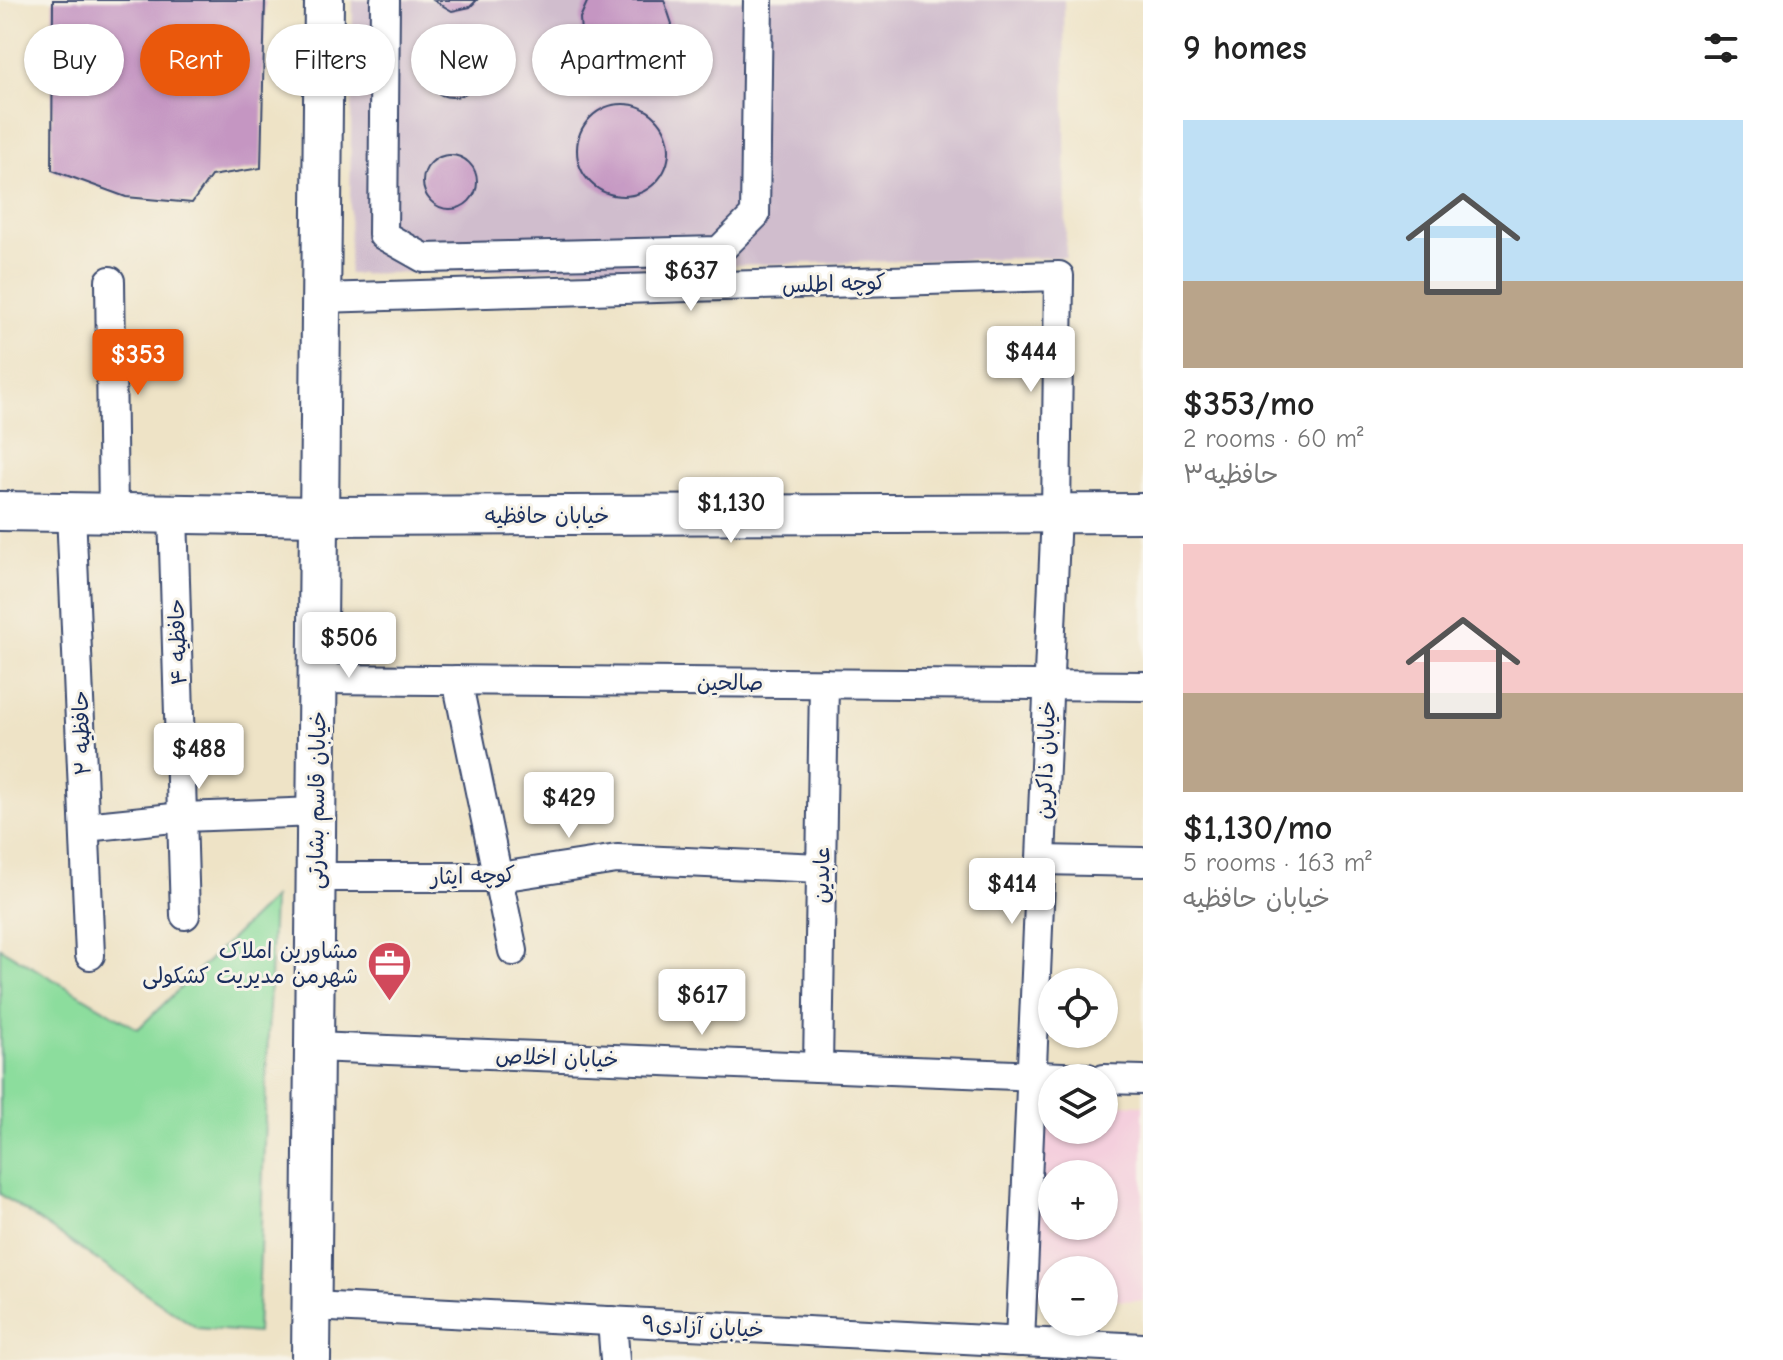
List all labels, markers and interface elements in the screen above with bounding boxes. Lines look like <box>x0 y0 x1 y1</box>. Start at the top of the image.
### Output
chip: Buy <box>24 24 124 96</box>
chip: Rent <box>140 24 250 96</box>
chip: Filters <box>266 24 395 96</box>
chip: New <box>411 24 516 96</box>
chip: Apartment <box>532 24 713 96</box>
icon: filters <box>1699 26 1743 70</box>
text: 9 homes <box>1183 28 1307 68</box>
icon: home <box>1391 172 1535 316</box>
pin: $637 <box>644 245 738 313</box>
text: $637 <box>664 256 718 286</box>
street label: کوچه اطلس <box>782 269 886 299</box>
pin: $444 <box>984 326 1078 394</box>
pin: $353 <box>91 329 185 397</box>
text: $444 <box>1005 337 1057 367</box>
text: $353 <box>110 340 166 370</box>
text: $353/mo <box>1183 384 1315 424</box>
text: 2 rooms · 60 m² <box>1183 424 1364 454</box>
text: حافظیه۳ <box>1183 460 1278 490</box>
pin: $1,130 <box>666 477 796 545</box>
text: $1,130 <box>697 488 765 518</box>
street label: خیابان حافظیه <box>485 503 609 529</box>
icon: home <box>1391 596 1535 740</box>
street label: حافظیه ۴ <box>163 598 193 686</box>
pin: $506 <box>302 612 396 680</box>
text: $506 <box>320 623 378 653</box>
street label: صالحین <box>697 670 763 696</box>
street label: حافظیه ۲ <box>68 690 96 776</box>
street label: خیابان ذاکرین <box>1031 700 1061 820</box>
street label: خیابان قاسم بشارتی <box>302 711 335 889</box>
pin: $488 <box>152 723 246 791</box>
text: $488 <box>172 734 226 764</box>
pin: $429 <box>522 772 616 840</box>
text: $429 <box>542 783 596 813</box>
text: $1,130/mo <box>1183 808 1332 848</box>
street label: عابدین <box>809 846 835 904</box>
text: 5 rooms · 163 m² <box>1183 848 1372 878</box>
pin: $414 <box>965 858 1059 926</box>
street label: کوچه ایثار <box>428 862 516 891</box>
text: $414 <box>987 869 1037 899</box>
text: خیابان حافظیه <box>1183 884 1330 914</box>
place label: مشاورین املاک شهرمن مدیریت کشکولی <box>142 938 358 990</box>
office icon: مشاورین املاک شهرمن مدیریت کشکولی <box>365 939 413 1002</box>
map controls <box>1038 968 1118 1336</box>
button: locate <box>1038 968 1118 1048</box>
pin: $617 <box>655 969 749 1037</box>
text: $617 <box>676 980 728 1010</box>
street label: خیابان اخلاص <box>495 1043 619 1073</box>
button: layers <box>1038 1064 1118 1144</box>
button: + <box>1038 1160 1118 1240</box>
button: − <box>1038 1256 1118 1336</box>
street label: خیابان آزادی۹ <box>641 1311 765 1343</box>

